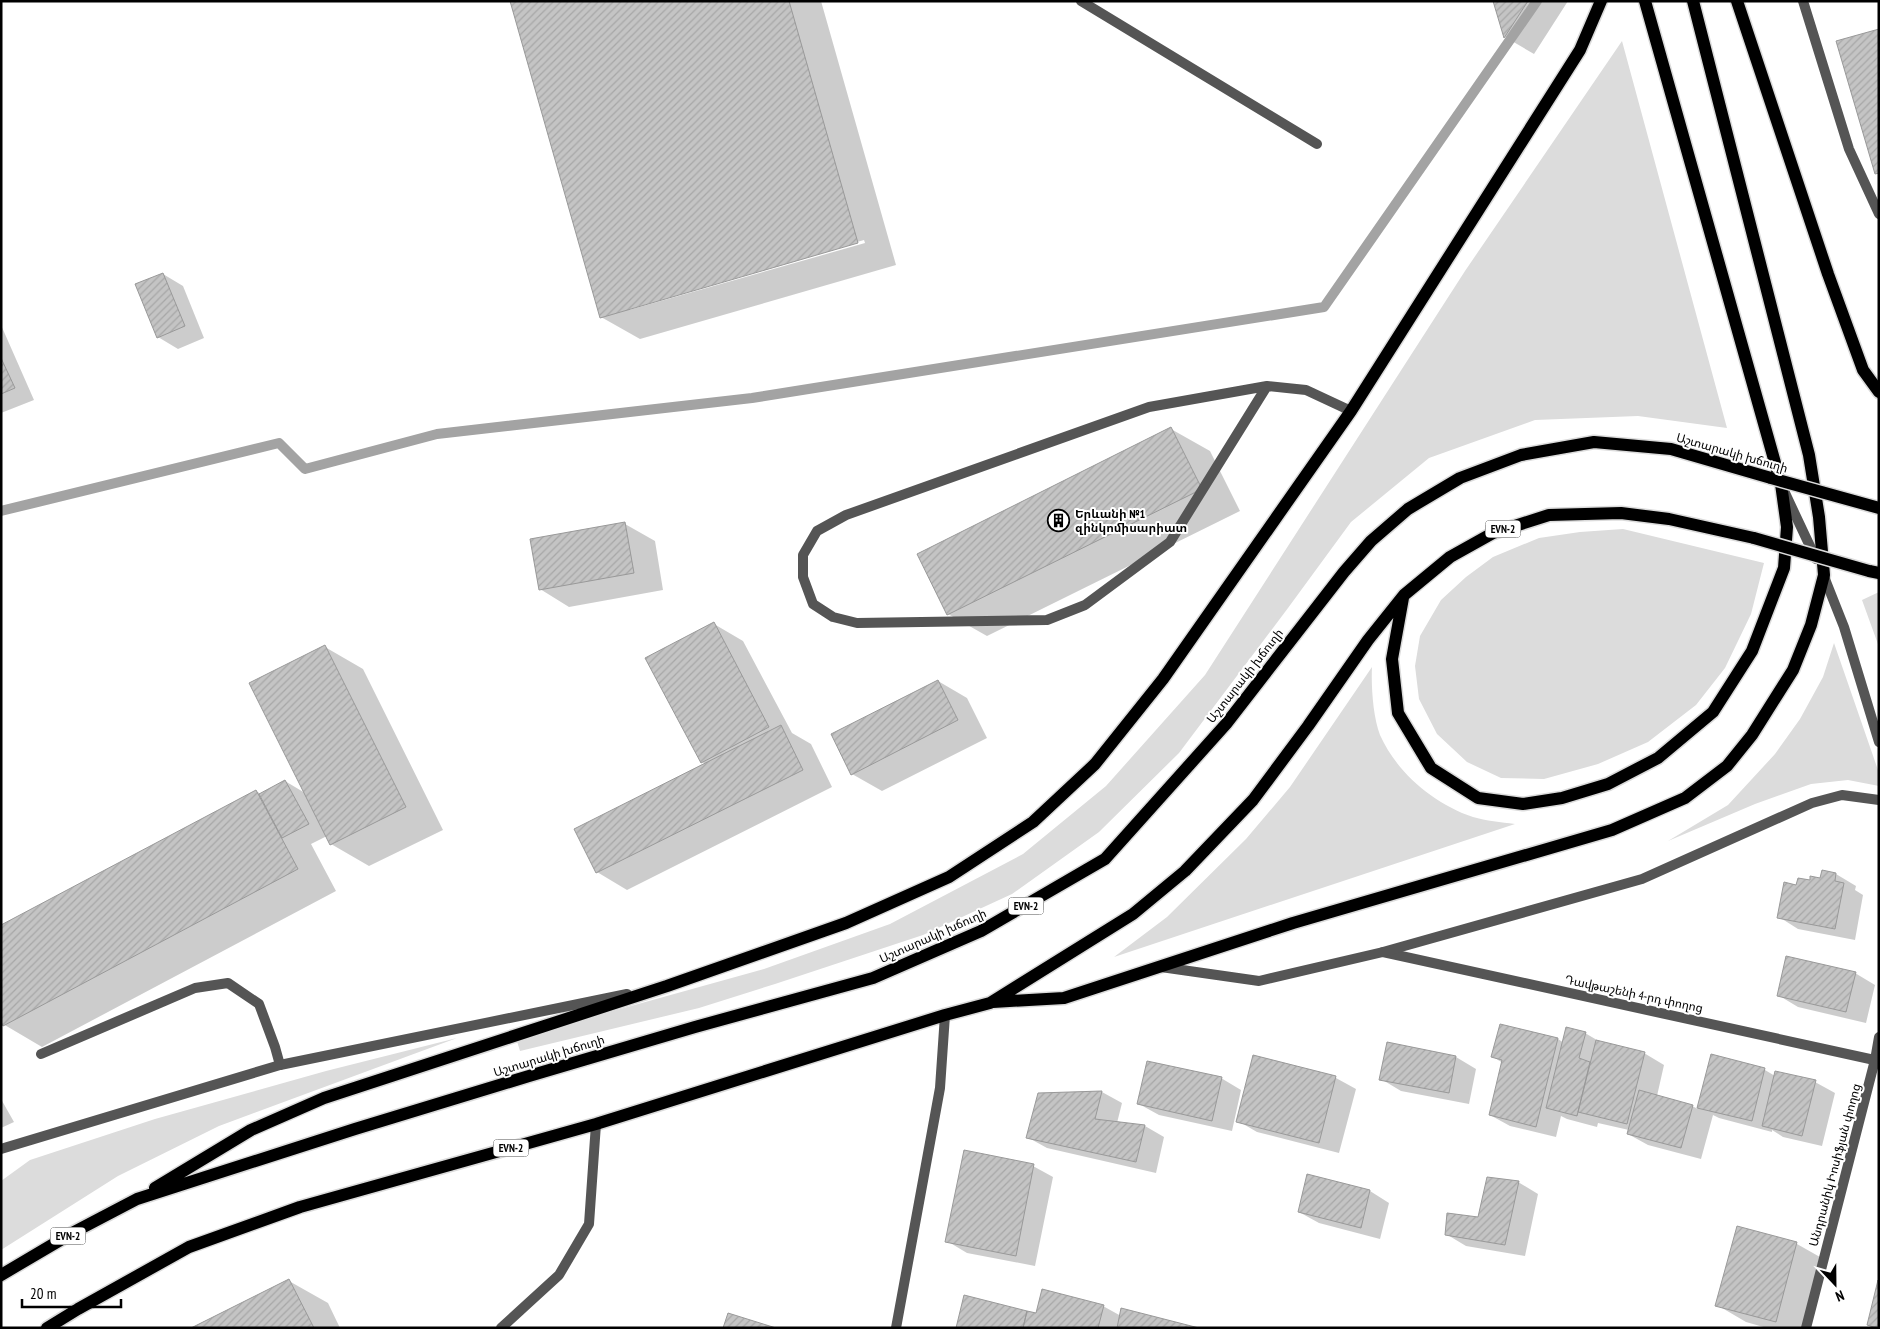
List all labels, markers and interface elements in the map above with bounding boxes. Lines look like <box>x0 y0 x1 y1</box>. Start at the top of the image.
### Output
street label: Աշտարակի խճուղի <box>1675 429 1790 476</box>
place label: Երևանի №1 զինկոմիսարիատ <box>1075 506 1187 535</box>
building icon: Երևանի №1 զինկոմիսարիատ <box>1047 509 1071 533</box>
road number: EVN-2 <box>1486 520 1520 538</box>
street label: Աշտարակի խճուղի <box>1203 626 1286 726</box>
road number: EVN-2 <box>1008 898 1044 914</box>
street label: Աշտարակի խճուղի <box>877 905 989 966</box>
street label: Դավթաշենի 4-րդ փողոց <box>1564 972 1705 1016</box>
street label: Աշտարակի խճուղի <box>491 1031 606 1080</box>
street label: Անդրանիկ Իոսիֆյան փողոց <box>1805 1082 1864 1248</box>
road number: EVN-2 <box>494 1140 528 1156</box>
road number: EVN-2 <box>50 1228 86 1244</box>
north arrow <box>1810 1259 1860 1309</box>
scale bar <box>22 1276 121 1308</box>
text: 20 m <box>30 1284 56 1303</box>
text: N <box>1833 1286 1847 1306</box>

